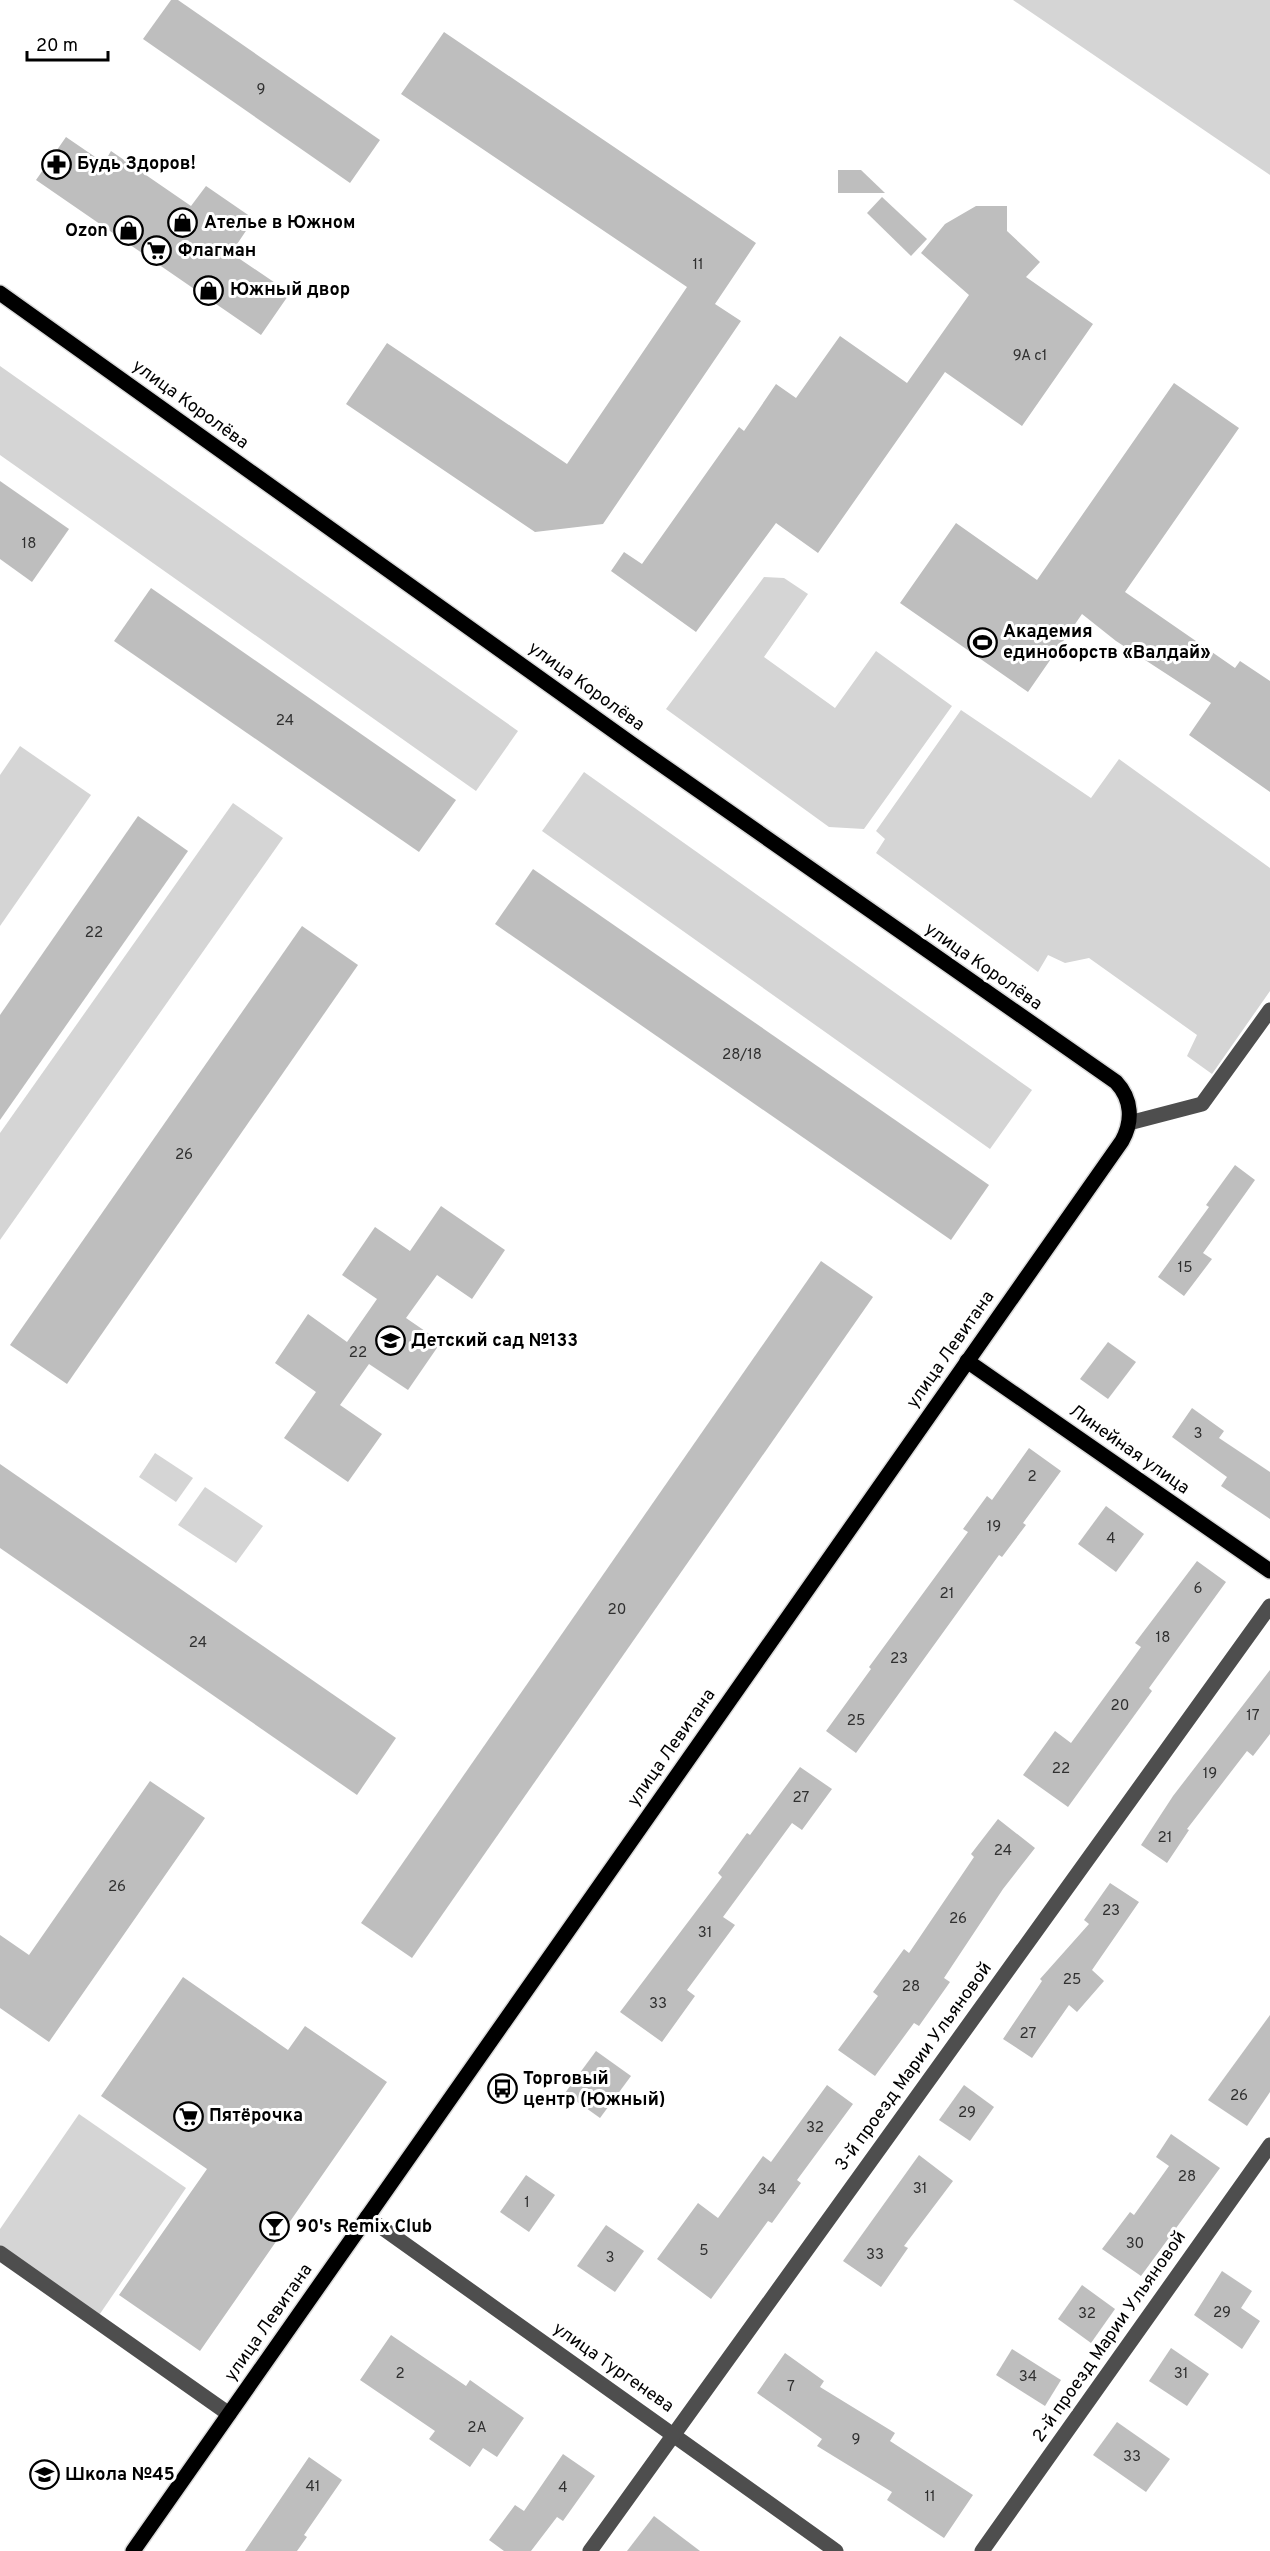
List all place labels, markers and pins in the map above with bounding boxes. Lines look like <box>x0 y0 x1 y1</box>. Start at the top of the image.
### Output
pharmacy icon: Будь Здоров! <box>40 148 72 180</box>
place label: Будь Здоров! <box>77 153 196 176</box>
shop icon: Ателье в Южном <box>167 207 199 239</box>
place label: Ателье в Южном <box>204 212 356 235</box>
shop icon: Ozon <box>113 215 145 247</box>
place label: Ozon <box>65 220 108 243</box>
supermarket icon: Флагман <box>141 235 173 267</box>
place label: Флагман <box>178 240 256 263</box>
shop icon: Южный двор <box>193 274 225 306</box>
place label: Южный двор <box>230 279 350 302</box>
place label: Академия единоборств «Валдай» <box>1003 621 1210 665</box>
sports icon: Академия единоборств «Валдай» <box>966 626 998 658</box>
school or university icon: Детский сад №133 <box>374 1325 406 1357</box>
place label: Детский сад №133 <box>411 1330 578 1353</box>
place label: Торговый центр (Южный) <box>523 2068 666 2112</box>
bus stop icon: Торговый центр (Южный) <box>486 2073 518 2105</box>
supermarket icon: Пятёрочка <box>172 2100 204 2132</box>
place label: Пятёрочка <box>209 2105 303 2128</box>
bar icon: 90's Remix Club <box>259 2211 291 2243</box>
place label: 90's Remix Club <box>296 2216 432 2239</box>
school or university icon: Школа №45 <box>28 2459 60 2491</box>
place label: Школа №45 <box>65 2464 175 2487</box>

